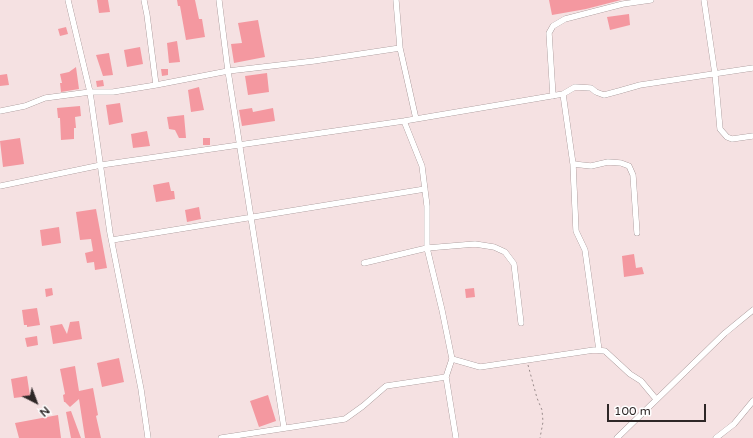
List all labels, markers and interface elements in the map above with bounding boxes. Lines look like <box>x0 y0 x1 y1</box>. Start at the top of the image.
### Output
north arrow <box>16 382 56 422</box>
scale bar <box>609 396 708 422</box>
text: N <box>37 404 52 419</box>
text: 100 m <box>614 404 651 418</box>

